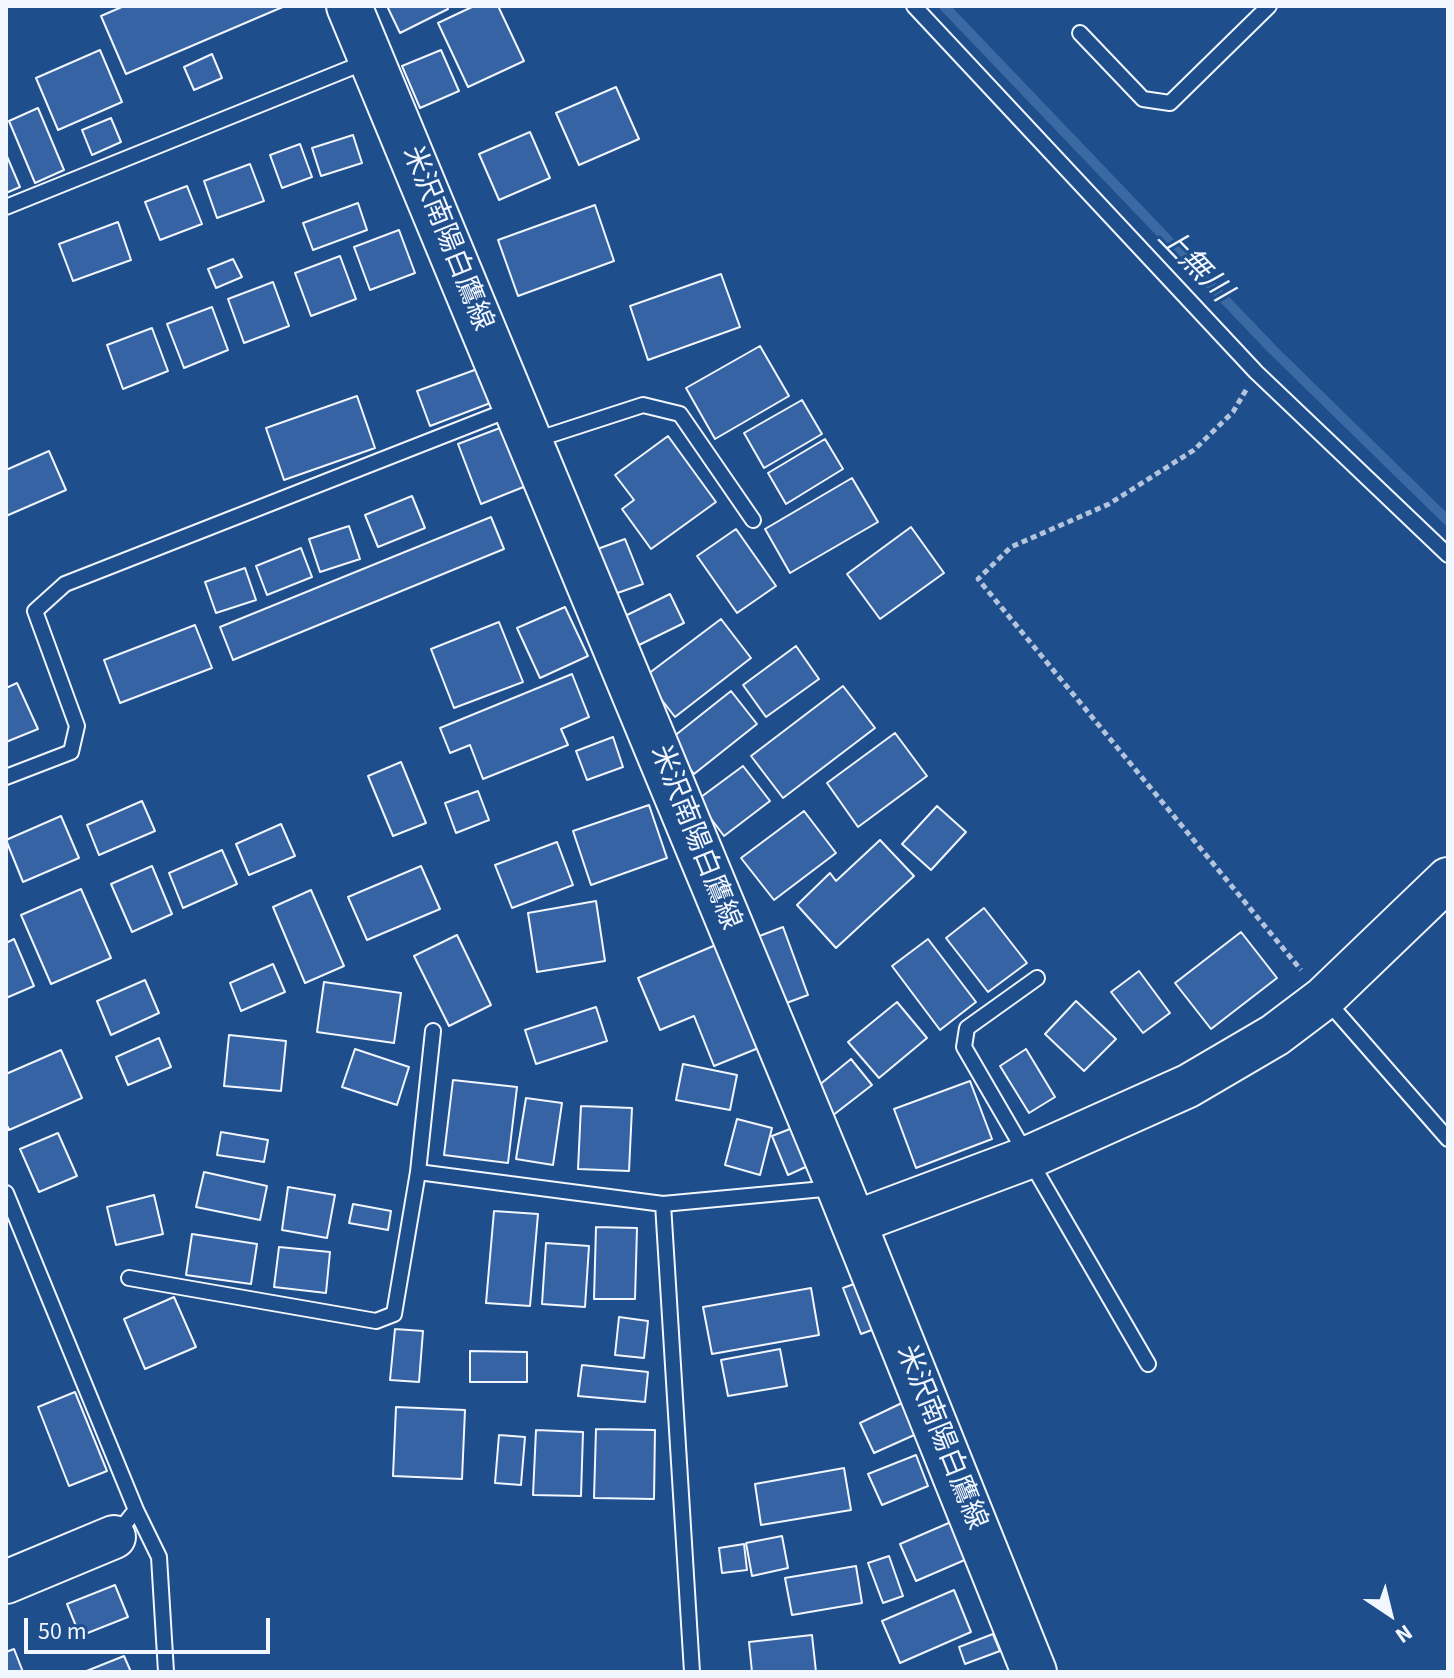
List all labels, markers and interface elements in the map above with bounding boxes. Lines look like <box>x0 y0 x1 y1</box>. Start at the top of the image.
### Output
street label: 米沢南陽白鷹線 <box>394 142 498 336</box>
water label: 上無川 <box>1149 221 1237 311</box>
street label: 米沢南陽白鷹線 <box>642 741 746 935</box>
street label: 米沢南陽白鷹線 <box>888 1341 992 1535</box>
north arrow <box>1350 1574 1430 1654</box>
scale bar <box>28 1602 274 1652</box>
text: 50 m <box>38 1614 87 1649</box>
text: N <box>1389 1616 1419 1651</box>

